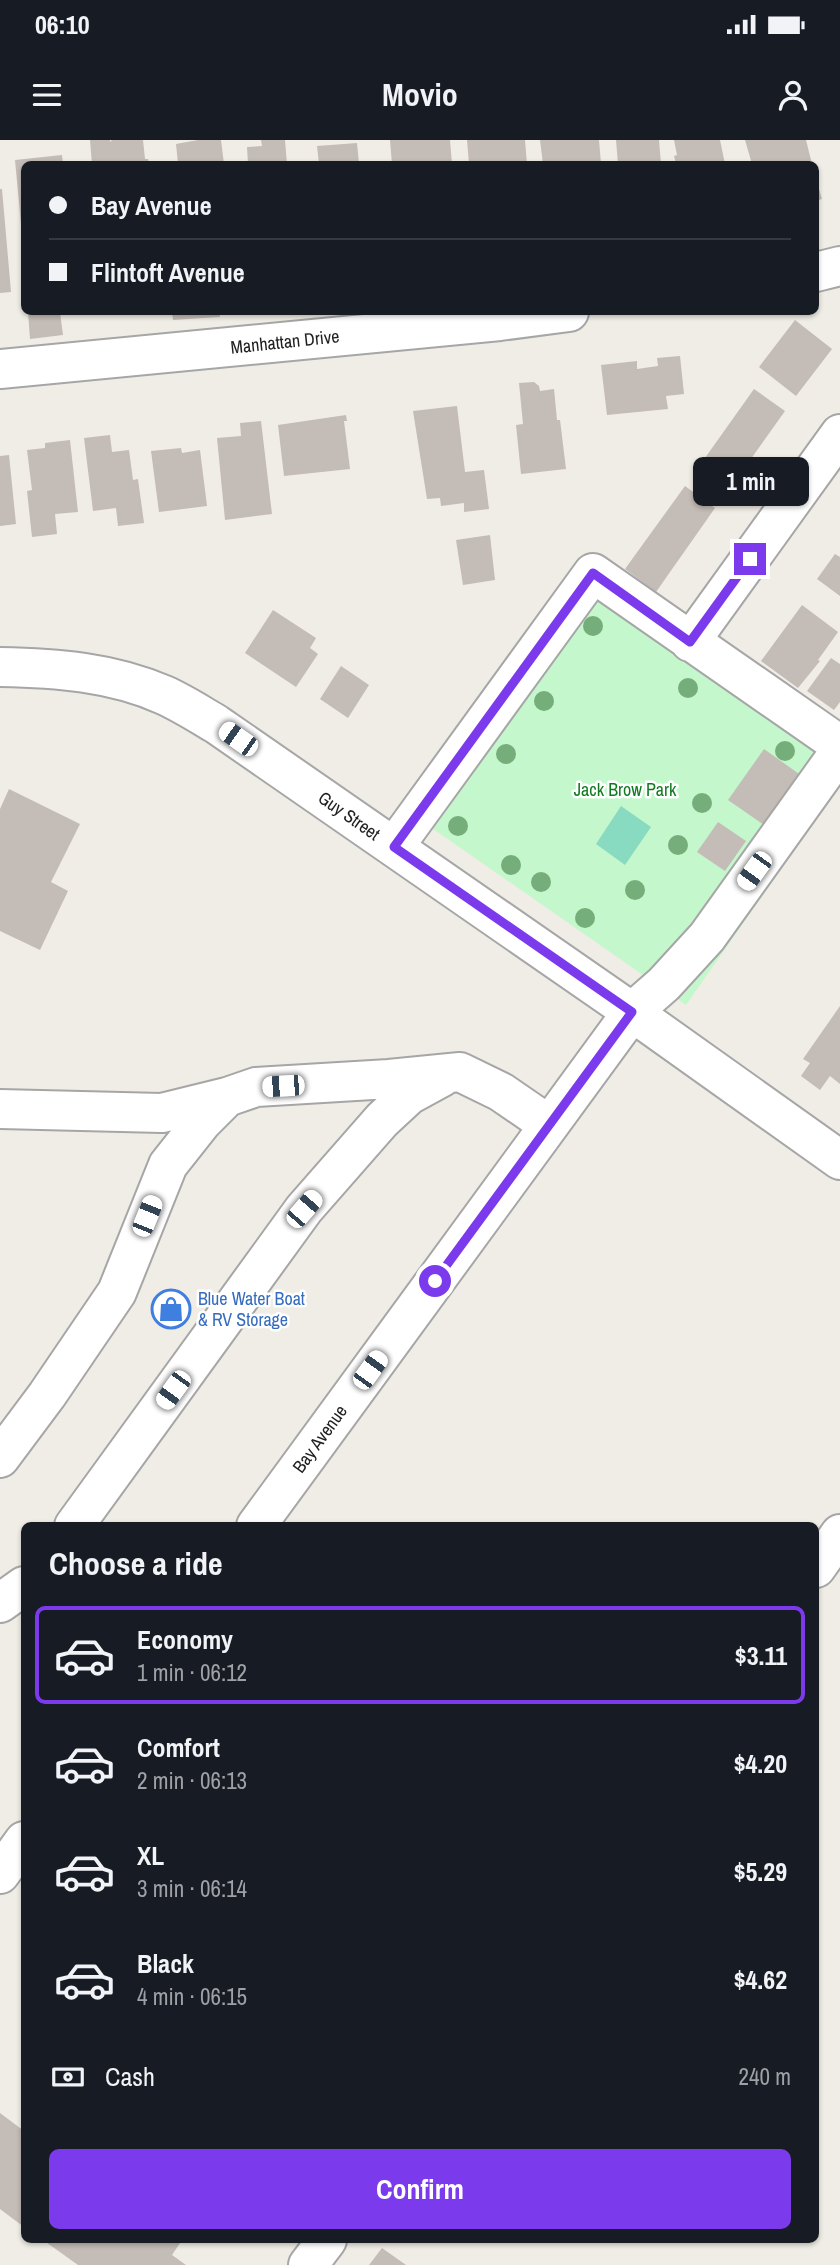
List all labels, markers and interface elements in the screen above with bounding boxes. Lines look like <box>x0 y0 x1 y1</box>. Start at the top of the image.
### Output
text: 06:10 <box>35 7 90 42</box>
text: Movio <box>382 73 458 116</box>
icon: menu <box>28 76 66 114</box>
icon: person <box>774 76 812 114</box>
text: Bay Avenue <box>91 188 211 223</box>
text: Flintoft Avenue <box>91 255 245 290</box>
street label: Manhattan Drive <box>229 323 341 360</box>
callout: 1 min <box>692 458 808 506</box>
text: 1 min <box>726 466 776 497</box>
route end <box>734 543 766 575</box>
car <box>215 718 262 760</box>
park label: Jack Brow Park <box>574 777 677 802</box>
street label: Guy Street <box>313 785 385 846</box>
car <box>734 848 775 894</box>
car <box>262 1074 305 1098</box>
car <box>283 1186 326 1232</box>
car <box>130 1193 165 1239</box>
route start <box>419 1265 451 1297</box>
place label: Blue Water Boat & RV Storage <box>198 1286 305 1332</box>
shop icon: Blue Water Boat & RV Storage <box>150 1288 192 1330</box>
car <box>350 1347 391 1393</box>
car <box>153 1367 194 1413</box>
street label: Bay Avenue <box>286 1400 353 1478</box>
text: Choose a ride <box>49 1542 223 1585</box>
text: Economy <box>137 1622 233 1657</box>
icon: car <box>53 1624 116 1687</box>
text: $3.11 <box>735 1638 787 1673</box>
text: 1 min · 06:12 <box>137 1657 247 1688</box>
text: Comfort <box>137 1730 220 1765</box>
icon: car <box>53 1732 116 1795</box>
text: $4.20 <box>734 1746 787 1781</box>
text: 2 min · 06:13 <box>137 1765 247 1796</box>
text: XL <box>137 1838 164 1873</box>
icon: car <box>53 1840 116 1903</box>
text: $5.29 <box>734 1854 787 1889</box>
text: 3 min · 06:14 <box>137 1873 247 1904</box>
text: Black <box>137 1946 194 1981</box>
icon: car <box>53 1948 116 2011</box>
text: $4.62 <box>734 1962 787 1997</box>
text: 4 min · 06:15 <box>137 1981 247 2012</box>
icon: cash <box>49 2058 87 2096</box>
text: Cash <box>105 2059 155 2094</box>
text: 240 m <box>739 2061 791 2092</box>
button: Confirm <box>49 2149 791 2229</box>

